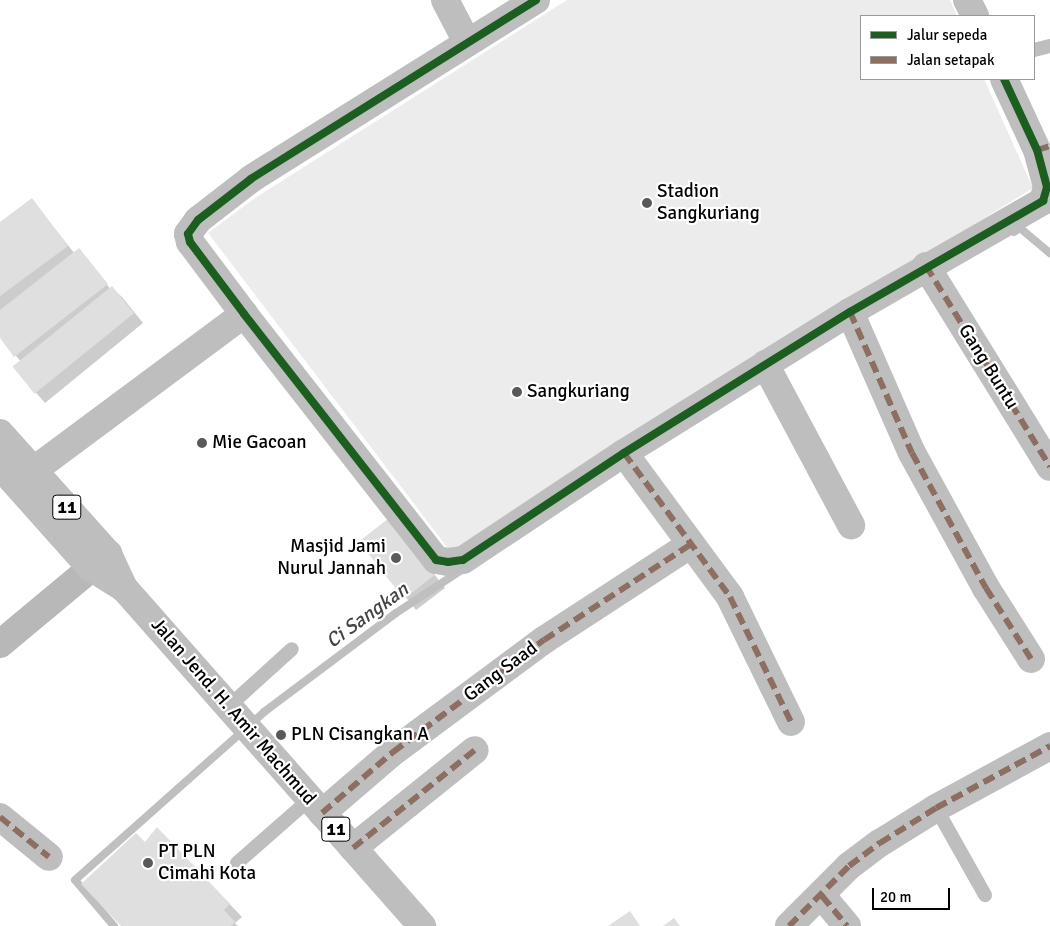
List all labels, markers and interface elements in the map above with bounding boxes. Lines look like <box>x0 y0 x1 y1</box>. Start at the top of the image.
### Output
legend <box>860 15 1035 80</box>
text: Jalur sepeda <box>907 26 987 44</box>
text: Jalan setapak <box>907 51 994 69</box>
place label: Stadion Sangkuriang <box>657 181 760 225</box>
marker: Stadion Sangkuriang <box>641 197 653 209</box>
street label: Gang Buntu <box>953 320 1023 414</box>
place label: Sangkuriang <box>527 381 630 403</box>
marker: Sangkuriang <box>511 386 523 398</box>
place label: Mie Gacoan <box>212 432 307 454</box>
marker: Mie Gacoan <box>196 437 208 449</box>
road number: 11 <box>52 492 82 522</box>
place label: Masjid Jami Nurul Jannah <box>277 536 386 580</box>
marker: Masjid Jami Nurul Jannah <box>390 552 402 564</box>
water label: Ci Sangkan <box>321 577 413 653</box>
street label: Jalan Jend. H. Amir Machmud <box>146 614 320 810</box>
street label: Gang Saad <box>460 637 542 707</box>
place label: PLN Cisangkan A <box>291 724 429 746</box>
marker: PLN Cisangkan A <box>275 729 287 741</box>
road number: 11 <box>321 814 351 844</box>
place label: PT PLN Cimahi Kota <box>158 841 256 885</box>
marker: PT PLN Cimahi Kota <box>142 857 154 869</box>
scale bar <box>875 878 952 910</box>
text: 20 m <box>880 888 911 906</box>

